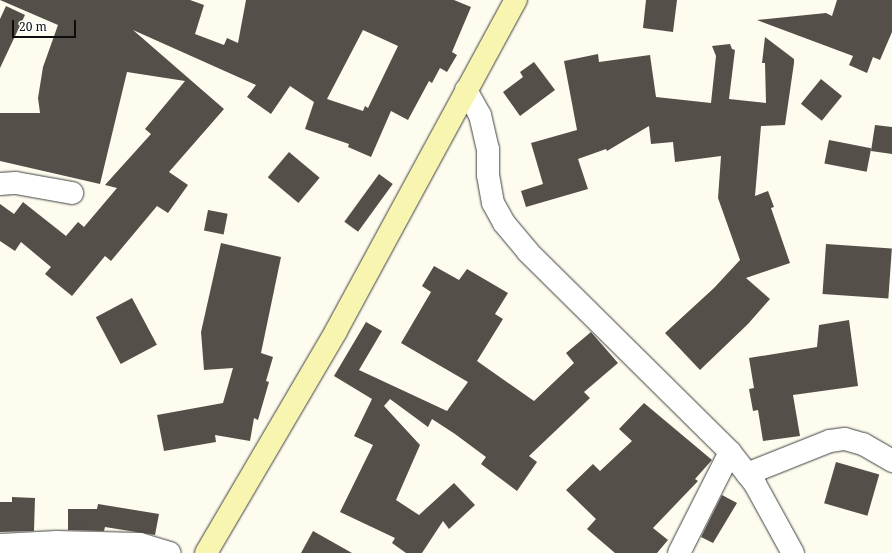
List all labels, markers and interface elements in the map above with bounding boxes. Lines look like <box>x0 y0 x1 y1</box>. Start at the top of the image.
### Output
scale bar <box>14 12 78 38</box>
text: 20 m <box>19 18 47 35</box>

